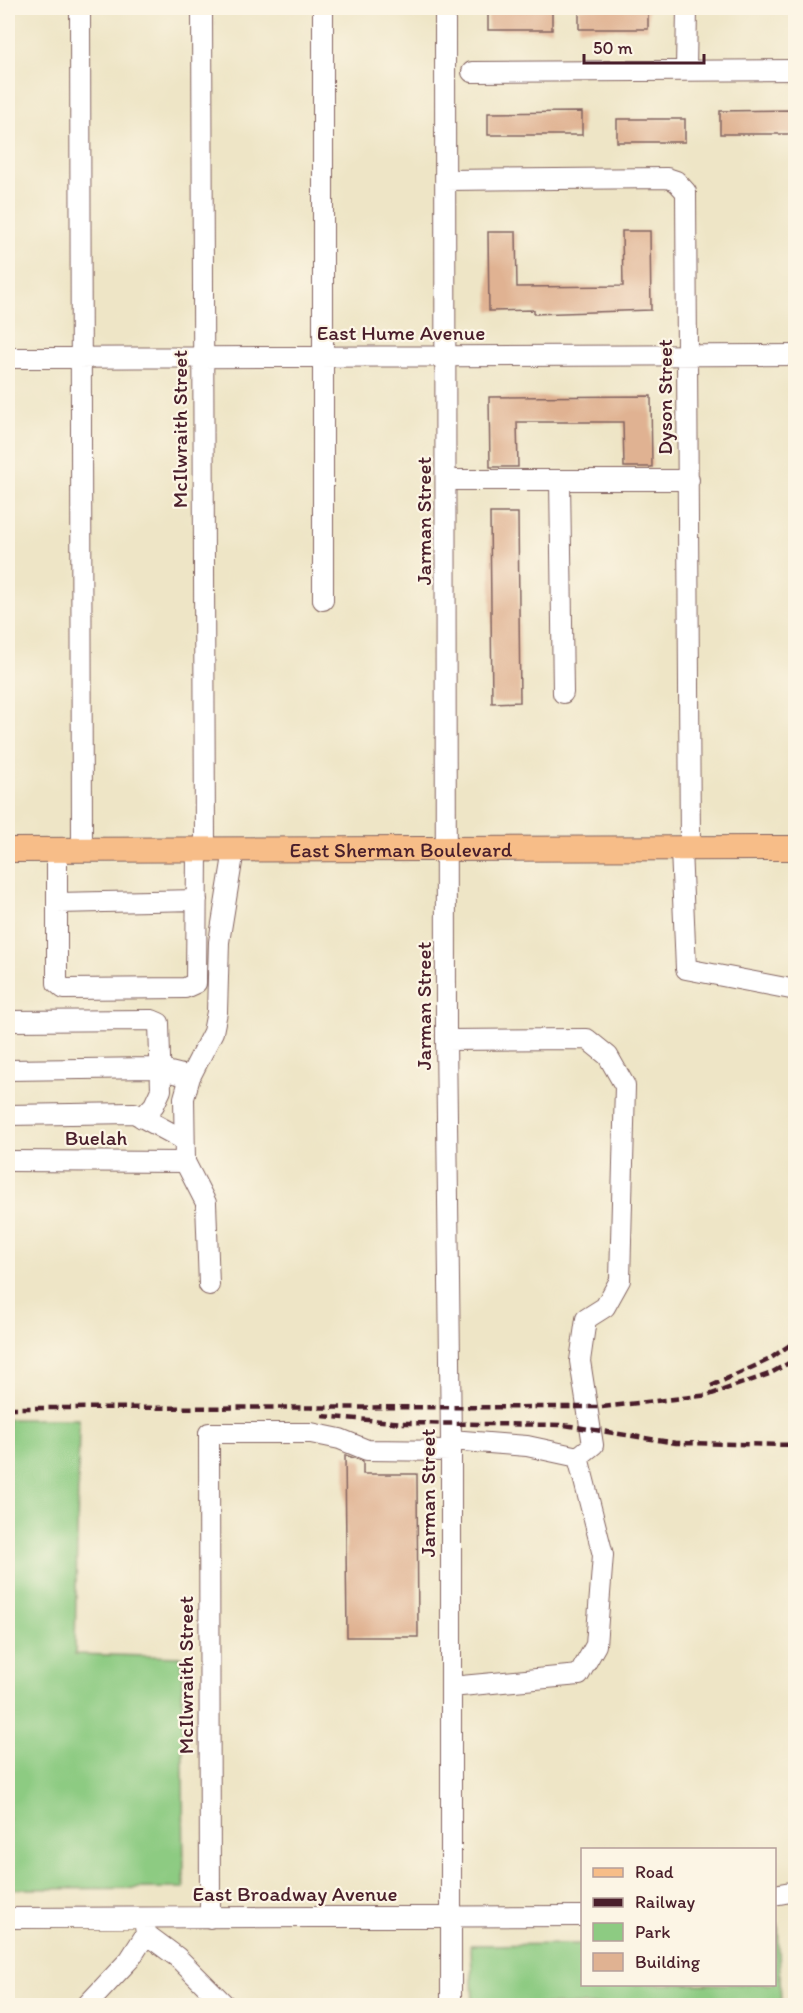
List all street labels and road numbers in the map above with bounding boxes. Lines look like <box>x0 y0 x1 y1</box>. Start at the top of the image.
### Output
street label: East Hume Avenue <box>317 320 485 345</box>
street label: Dyson Street <box>652 339 677 455</box>
street label: McIlwraith Street <box>167 350 192 508</box>
street label: Jarman Street <box>411 457 436 585</box>
street label: East Sherman Boulevard <box>290 836 513 862</box>
street label: Jarman Street <box>411 942 436 1070</box>
street label: Buelah <box>65 1125 128 1150</box>
street label: Jarman Street <box>415 1429 440 1557</box>
street label: McIlwraith Street <box>173 1596 198 1754</box>
street label: East Broadway Avenue <box>192 1881 398 1906</box>

